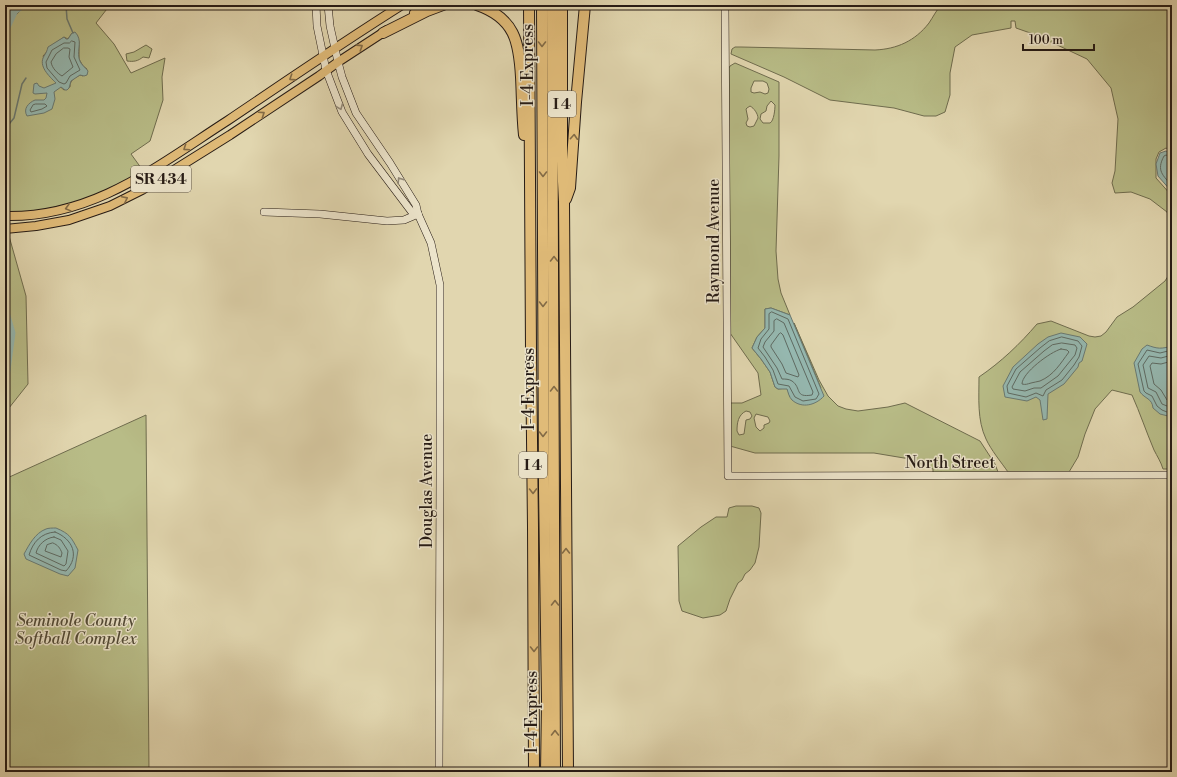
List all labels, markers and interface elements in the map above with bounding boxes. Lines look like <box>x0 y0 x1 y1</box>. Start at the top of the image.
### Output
street label: I-4 Express <box>518 24 538 106</box>
scale bar <box>1023 26 1094 52</box>
text: 100 m <box>1029 33 1063 48</box>
one-way arrow <box>538 41 546 47</box>
one-way arrow <box>356 44 363 52</box>
one-way arrow <box>289 73 296 80</box>
road number: I 4 <box>548 91 576 117</box>
one-way arrow <box>335 103 343 110</box>
one-way arrow <box>258 111 265 119</box>
one-way arrow <box>569 134 578 140</box>
one-way arrow <box>183 143 190 150</box>
road number: SR 434 <box>131 166 191 192</box>
one-way arrow <box>539 171 547 177</box>
one-way arrow <box>397 177 405 184</box>
street label: Raymond Avenue <box>704 179 724 303</box>
one-way arrow <box>121 196 128 204</box>
one-way arrow <box>64 203 71 212</box>
one-way arrow <box>550 256 558 262</box>
one-way arrow <box>539 301 547 307</box>
street label: I-4 Express <box>519 348 539 430</box>
one-way arrow <box>550 386 558 392</box>
one-way arrow <box>539 431 547 437</box>
street label: Douglas Avenue <box>417 434 437 548</box>
road number: I 4 <box>519 452 547 478</box>
street label: North Street <box>905 453 995 473</box>
one-way arrow <box>529 488 537 494</box>
one-way arrow <box>562 548 570 554</box>
one-way arrow <box>551 600 559 606</box>
park label: Seminole County Softball Complex <box>15 611 137 649</box>
one-way arrow <box>530 646 538 652</box>
street label: I-4 Express <box>522 671 542 753</box>
one-way arrow <box>551 730 559 736</box>

